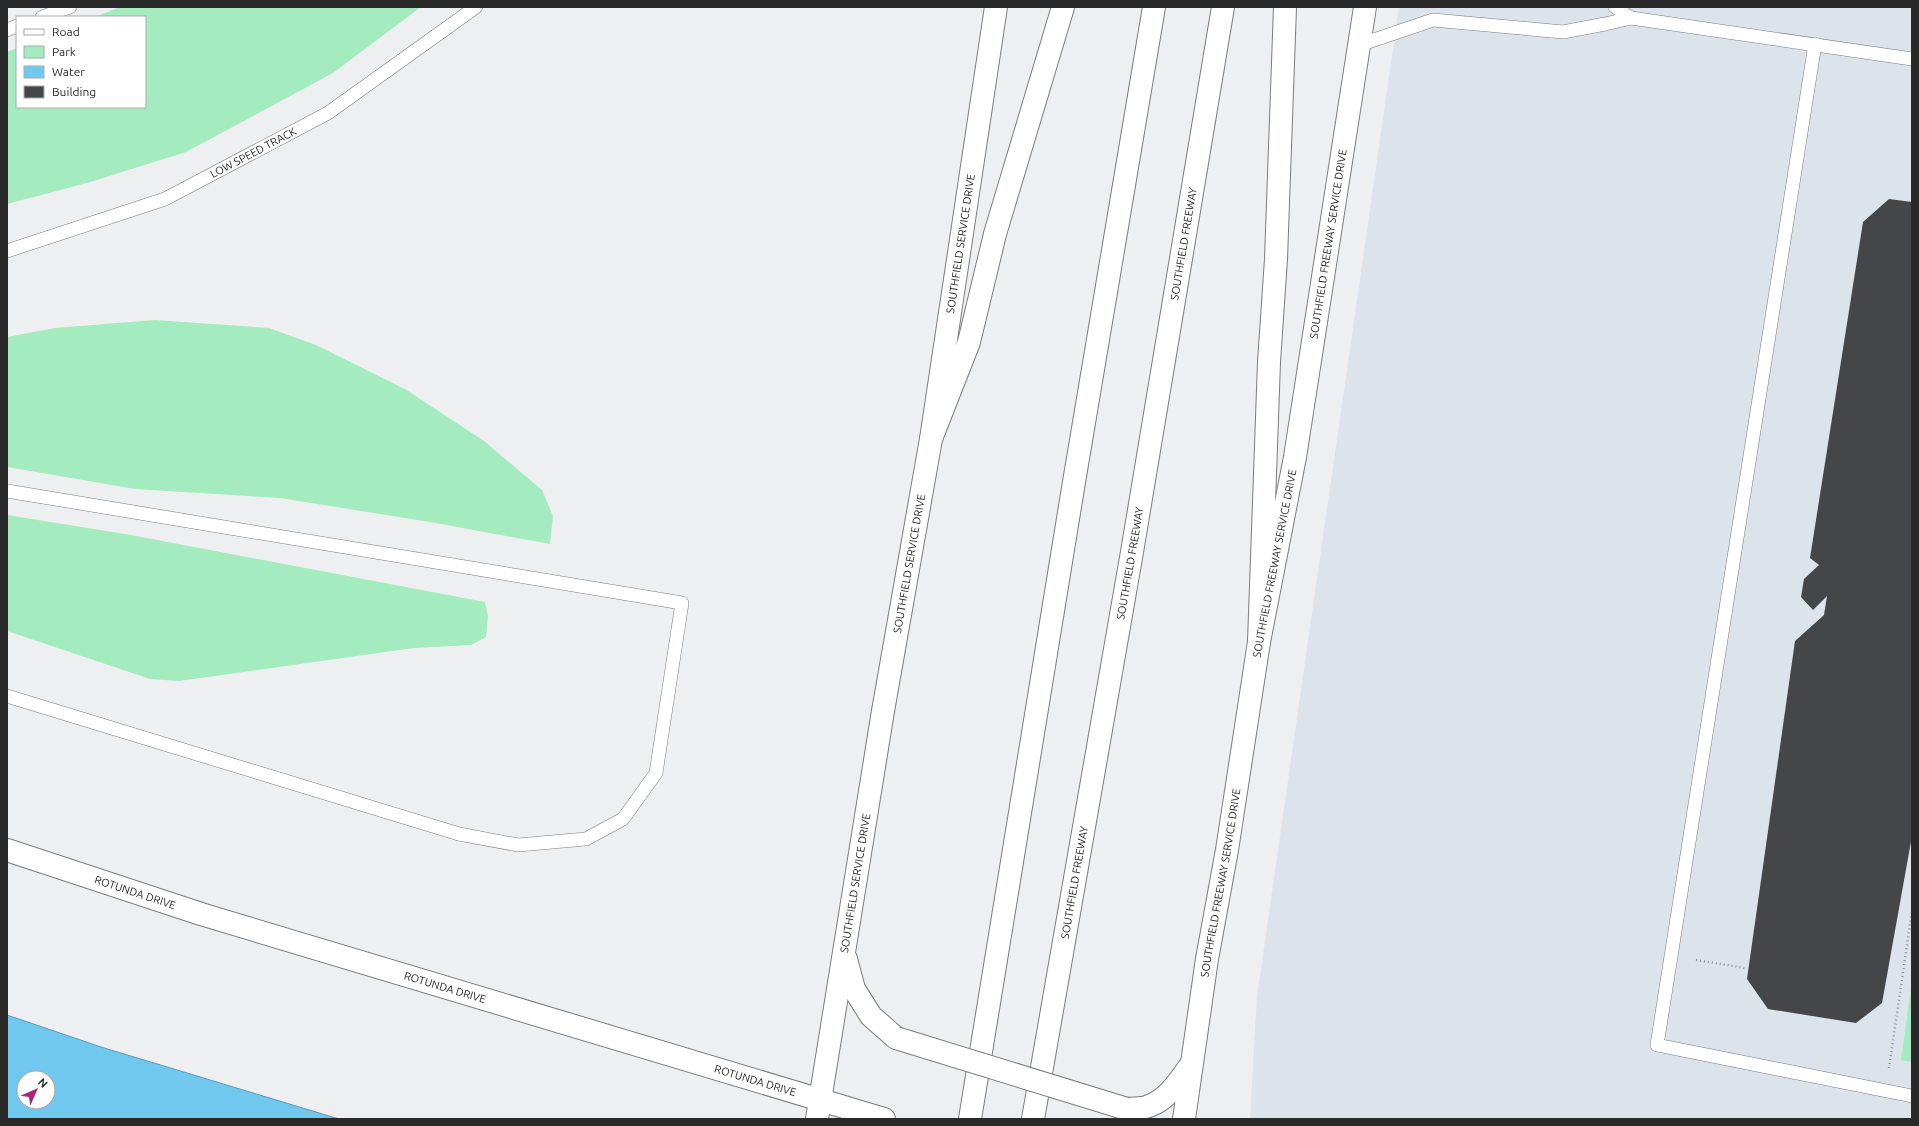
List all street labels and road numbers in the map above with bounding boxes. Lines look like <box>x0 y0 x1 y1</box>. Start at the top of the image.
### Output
street label: LOW SPEED TRACK <box>208 125 298 180</box>
street label: SOUTHFIELD FREEWAY SERVICE DRIVE <box>1308 148 1349 339</box>
street label: SOUTHFIELD SERVICE DRIVE <box>944 173 977 314</box>
street label: SOUTHFIELD FREEWAY <box>1168 186 1199 301</box>
street label: SOUTHFIELD FREEWAY SERVICE DRIVE <box>1251 468 1298 658</box>
street label: SOUTHFIELD SERVICE DRIVE <box>891 493 927 634</box>
street label: SOUTHFIELD FREEWAY <box>1114 506 1146 621</box>
street label: SOUTHFIELD FREEWAY SERVICE DRIVE <box>1198 788 1242 978</box>
street label: SOUTHFIELD SERVICE DRIVE <box>838 812 872 954</box>
street label: SOUTHFIELD FREEWAY <box>1059 825 1090 940</box>
street label: ROTUNDA DRIVE <box>93 873 177 911</box>
street label: ROTUNDA DRIVE <box>403 969 487 1005</box>
street label: ROTUNDA DRIVE <box>713 1062 798 1098</box>

